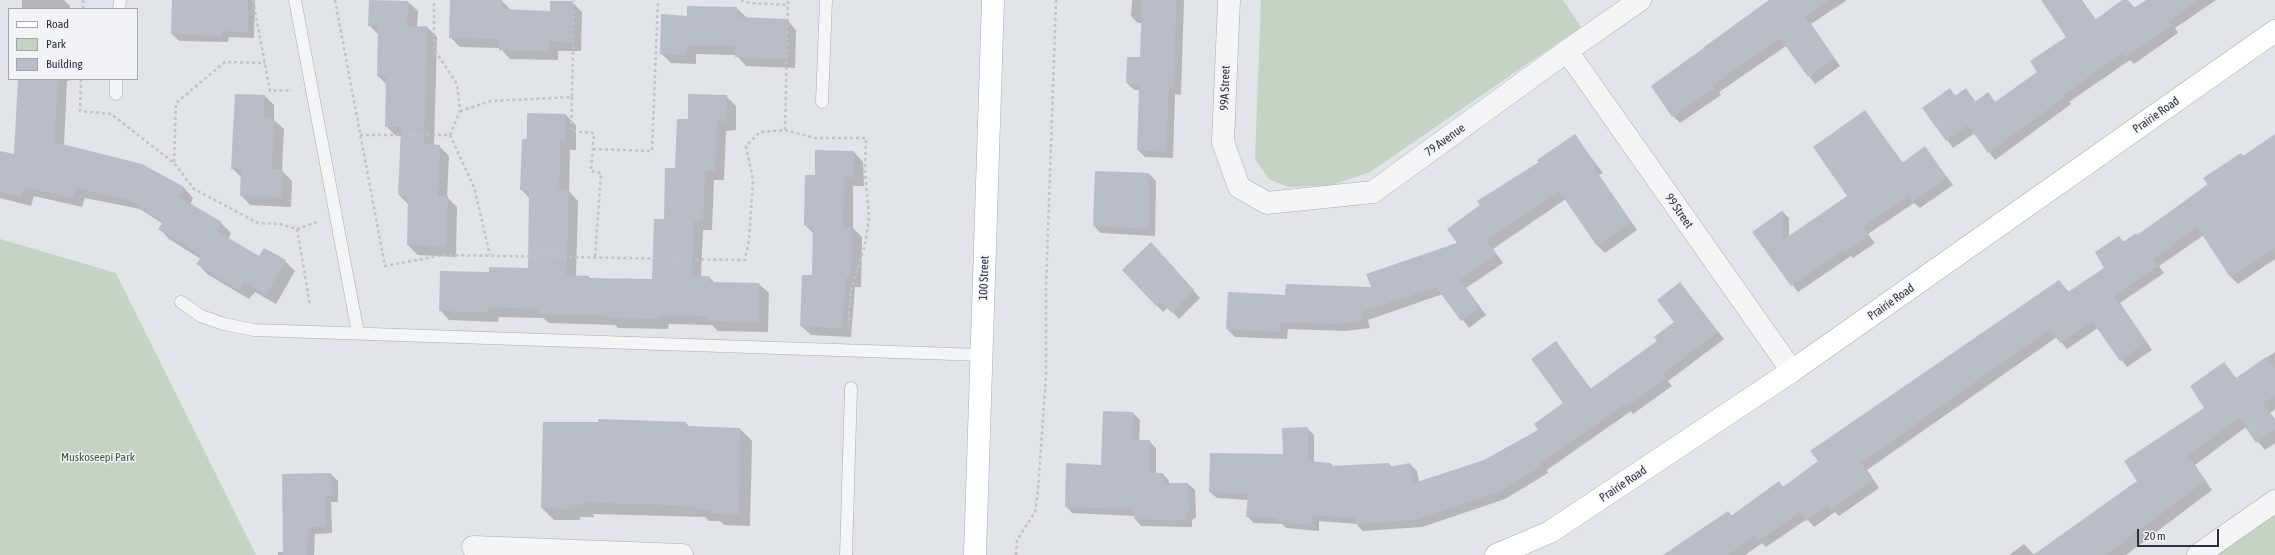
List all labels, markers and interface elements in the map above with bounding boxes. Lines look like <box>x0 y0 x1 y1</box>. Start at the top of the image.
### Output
legend <box>8 8 138 80</box>
text: Road <box>46 17 69 31</box>
text: Park <box>46 37 66 51</box>
text: Building <box>46 57 83 71</box>
street label: 99A Street <box>1217 65 1233 111</box>
street label: Prairie Road <box>2130 94 2182 136</box>
street label: 79 Avenue <box>1422 121 1468 159</box>
street label: 99 Street <box>1662 191 1696 231</box>
street label: 100 Street <box>976 255 992 301</box>
street label: Prairie Road <box>1865 281 1917 323</box>
park label: Muskoseepi Park <box>61 450 135 464</box>
street label: Prairie Road <box>1597 463 1649 505</box>
scale bar <box>2139 521 2221 547</box>
text: 20 m <box>2144 529 2166 543</box>

